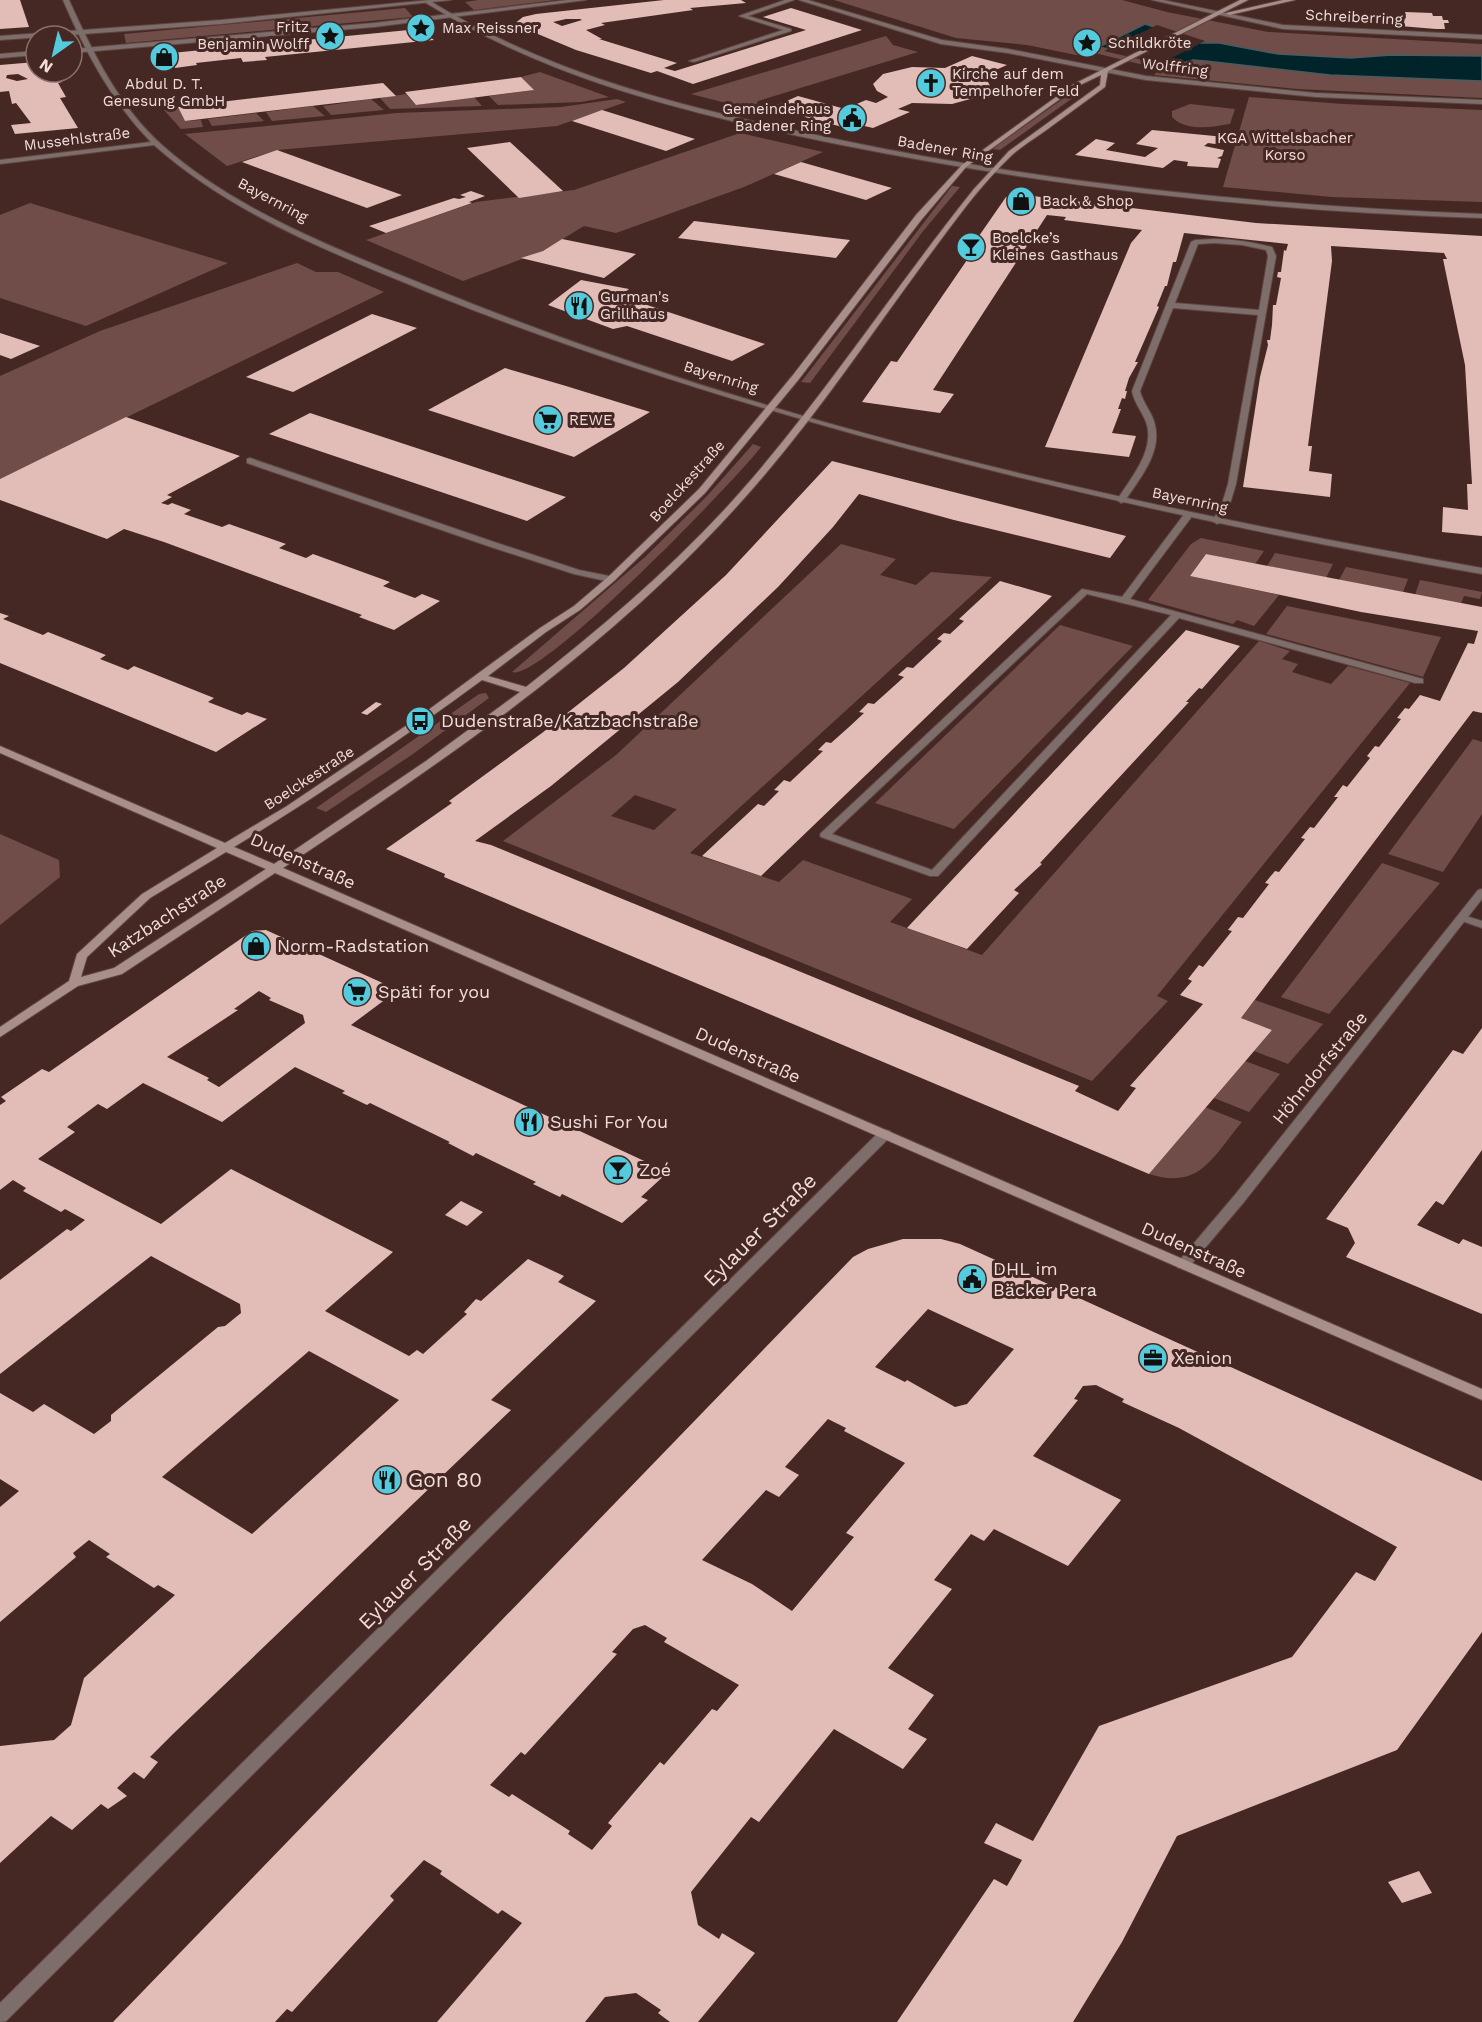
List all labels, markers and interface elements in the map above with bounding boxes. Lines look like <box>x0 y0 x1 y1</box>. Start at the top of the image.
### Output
street label: Schreiberring <box>1305 5 1403 29</box>
place icon: Max Reissner <box>405 12 437 44</box>
place label: Fritz Benjamin Wolff <box>197 18 309 53</box>
place label: Max Reissner <box>442 19 538 37</box>
place icon: Fritz Benjamin Wolff <box>314 20 346 52</box>
north arrow <box>24 24 84 84</box>
place icon: Schildkröte <box>1071 27 1103 59</box>
place label: Schildkröte <box>1108 34 1191 52</box>
shop icon: Abdul D. T. Genesung GmbH <box>148 41 180 73</box>
street label: Wolffring <box>1141 54 1209 80</box>
text: N <box>36 55 56 77</box>
place label: Kirche auf dem Tempelhofer Feld <box>952 65 1079 100</box>
church icon: Kirche auf dem Tempelhofer Feld <box>915 67 947 99</box>
place label: Abdul D. T. Genesung GmbH <box>103 75 225 110</box>
place label: Gemeindehaus Badener Ring <box>722 100 831 135</box>
public building icon: Gemeindehaus Badener Ring <box>836 102 868 134</box>
street label: Mussehlstraße <box>23 124 131 154</box>
park label: KGA Wittelsbacher Korso <box>1217 129 1353 164</box>
street label: Badener Ring <box>896 132 994 166</box>
street label: Bayernring <box>235 174 311 226</box>
shop icon: Back & Shop <box>1005 185 1037 217</box>
place label: Back & Shop <box>1042 192 1134 210</box>
place label: Boelcke’s Kleines Gasthaus <box>992 229 1119 264</box>
bar icon: Boelcke’s Kleines Gasthaus <box>955 231 987 263</box>
place label: Gurman's Grillhaus <box>600 288 669 323</box>
restaurant icon: Gurman's Grillhaus <box>563 290 595 322</box>
street label: Bayernring <box>682 357 760 397</box>
supermarket icon: REWE <box>532 404 564 436</box>
place label: REWE <box>569 411 613 429</box>
street label: Boelckestraße <box>646 436 728 526</box>
street label: Bayernring <box>1150 483 1230 517</box>
bus stop icon: Dudenstraße/Katzbachstraße <box>404 705 436 737</box>
place label: Dudenstraße/Katzbachstraße <box>441 710 699 731</box>
street label: Boelckestraße <box>261 742 357 814</box>
street label: Dudenstraße <box>247 828 359 893</box>
street label: Katzbachstraße <box>104 869 230 962</box>
shop icon: Norm-Radstation <box>240 930 272 962</box>
place label: Norm-Radstation <box>277 935 429 956</box>
supermarket icon: Späti for you <box>341 976 373 1008</box>
place label: Späti for you <box>378 981 490 1002</box>
street label: Höhndorfstraße <box>1268 1007 1371 1128</box>
street label: Dudenstraße <box>692 1022 804 1087</box>
restaurant icon: Sushi For You <box>513 1106 545 1138</box>
place label: Sushi For You <box>550 1111 668 1132</box>
bar icon: Zoé <box>602 1154 634 1186</box>
place label: Zoé <box>639 1159 671 1180</box>
street label: Eylauer Straße <box>698 1168 821 1291</box>
street label: Dudenstraße <box>1138 1217 1250 1282</box>
place label: DHL im Bäcker Pera <box>993 1258 1097 1300</box>
public building icon: DHL im Bäcker Pera <box>956 1263 988 1295</box>
office icon: Xenion <box>1137 1342 1169 1374</box>
place label: Xenion <box>1174 1347 1232 1368</box>
restaurant icon: Gon 80 <box>371 1464 403 1496</box>
place label: Gon 80 <box>408 1467 482 1492</box>
street label: Eylauer Straße <box>353 1511 476 1634</box>

